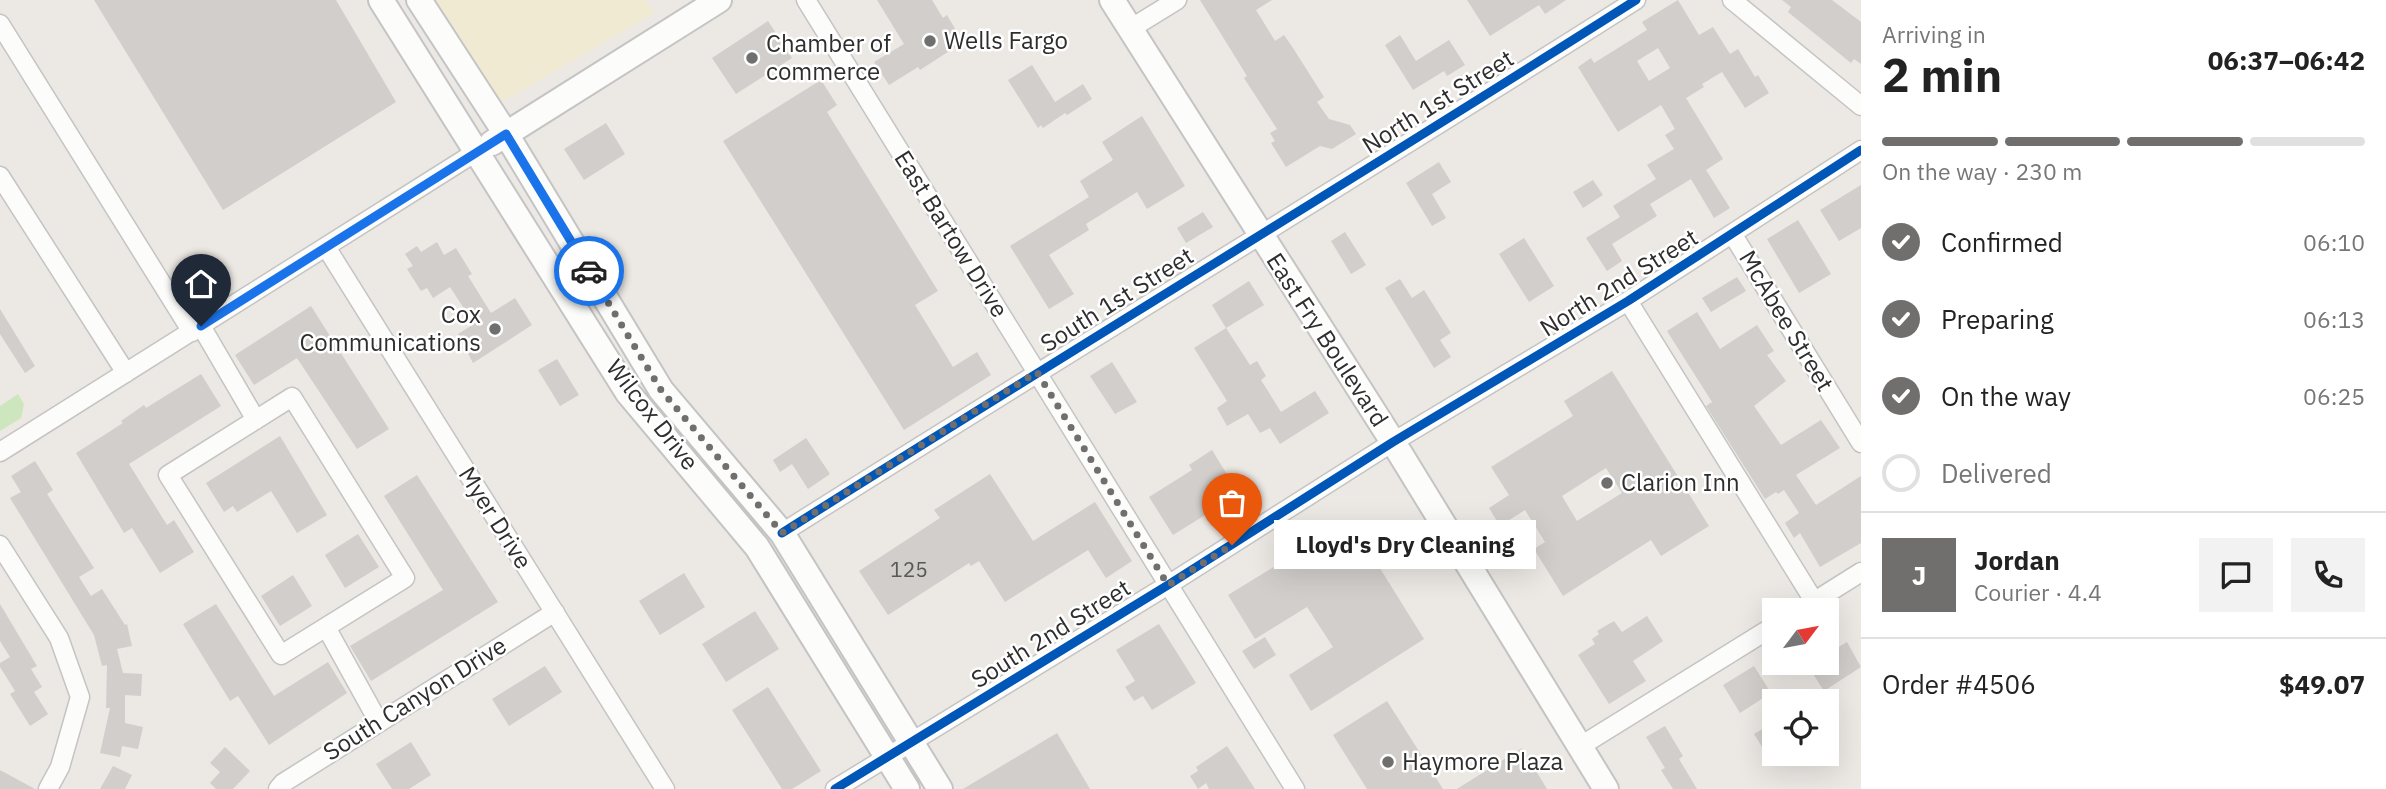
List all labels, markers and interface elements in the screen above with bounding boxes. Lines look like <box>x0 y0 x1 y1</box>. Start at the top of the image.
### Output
text: Arriving in <box>1882 19 1986 49</box>
place label: Wells Fargo <box>944 24 1068 56</box>
place label: Chamber of commerce <box>766 27 891 87</box>
marker: Wells Fargo <box>922 33 938 49</box>
street label: North 1st Street <box>1356 42 1519 161</box>
text: 06:37–06:42 <box>2208 43 2365 77</box>
text: 2 min <box>1882 45 2002 105</box>
marker: Chamber of commerce <box>744 50 760 66</box>
street label: East Bartow Drive <box>888 144 1016 323</box>
text: On the way · 230 m <box>1882 156 2082 186</box>
street label: North 2nd Street <box>1533 221 1703 344</box>
icon: check <box>1882 223 1920 261</box>
text: Confirmed <box>1941 225 2063 259</box>
text: 06:10 <box>2303 227 2365 257</box>
courier <box>554 236 624 306</box>
street label: South 1st Street <box>1034 239 1199 359</box>
street label: McAbee Street <box>1732 244 1841 397</box>
street label: East Fry Boulevard <box>1260 246 1396 433</box>
icon: car <box>570 252 608 290</box>
pin <box>171 254 231 326</box>
icon: home <box>182 265 220 303</box>
place label: Cox Communications <box>299 298 481 358</box>
icon: check <box>1882 300 1920 338</box>
text: Preparing <box>1941 302 2054 336</box>
text: 06:13 <box>2303 304 2365 334</box>
marker: Cox Communications <box>487 321 503 337</box>
street label: Wilcox Drive <box>599 352 706 476</box>
icon: check <box>1882 377 1920 415</box>
text: On the way <box>1941 379 2071 413</box>
text: 06:25 <box>2303 381 2365 411</box>
text: Delivered <box>1941 456 2052 490</box>
street label: Myer Drive <box>452 460 540 575</box>
place label: Clarion Inn <box>1621 466 1740 498</box>
pin <box>1202 473 1262 545</box>
marker: Clarion Inn <box>1599 475 1615 491</box>
icon: bag <box>1213 484 1251 522</box>
callout: Lloyd's Dry Cleaning <box>1274 520 1536 570</box>
text: Lloyd's Dry Cleaning <box>1295 529 1515 559</box>
button: chat <box>2199 538 2273 612</box>
button: phone <box>2291 538 2365 612</box>
text: Jordan <box>1974 543 2060 577</box>
house number: 125 <box>890 555 928 583</box>
text: J <box>1912 558 1926 592</box>
street label: South 2nd Street <box>965 571 1136 695</box>
text: Courier · 4.4 <box>1974 577 2102 607</box>
north arrow <box>1762 598 1839 676</box>
map controls <box>1762 598 1839 766</box>
street label: South Canyon Drive <box>317 629 512 767</box>
text: Order #4506 <box>1882 667 2036 701</box>
text: $49.07 <box>2279 667 2365 701</box>
button: locate <box>1762 689 1839 766</box>
place label: Haymore Plaza <box>1402 745 1564 777</box>
marker: Haymore Plaza <box>1380 754 1396 770</box>

